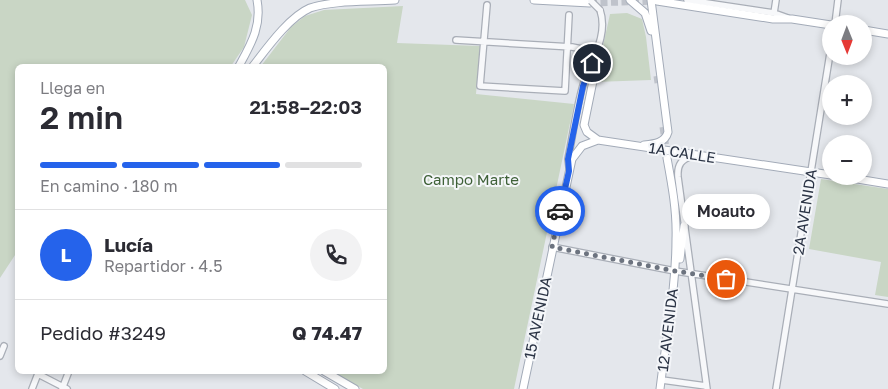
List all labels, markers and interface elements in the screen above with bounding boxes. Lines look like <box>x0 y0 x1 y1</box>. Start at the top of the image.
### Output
north arrow <box>822 15 872 65</box>
map controls <box>822 15 872 185</box>
pin <box>571 42 613 84</box>
icon: home <box>578 49 606 77</box>
button: + <box>822 75 872 125</box>
text: Llega en <box>40 78 105 98</box>
text: 21:58–22:03 <box>249 95 362 118</box>
text: 2 min <box>40 98 123 136</box>
button: − <box>822 135 872 185</box>
street label: 1A CALLE <box>648 138 717 166</box>
street label: 2A AVENIDA <box>788 168 820 256</box>
park label: Campo Marte <box>423 170 519 188</box>
text: En camino · 180 m <box>40 176 178 196</box>
courier <box>535 186 585 236</box>
callout: Moauto <box>682 194 770 229</box>
icon: car <box>546 197 574 225</box>
text: Moauto <box>697 201 755 221</box>
button: phone <box>310 229 362 281</box>
text: Lucía <box>104 233 153 256</box>
text: L <box>61 243 71 266</box>
text: Repartidor · 4.5 <box>104 256 222 276</box>
pin <box>705 258 747 300</box>
icon: bag <box>712 265 740 293</box>
street label: 15 AVENIDA <box>519 275 555 361</box>
street label: 12 AVENIDA <box>653 287 681 373</box>
text: Pedido #3249 <box>40 321 166 344</box>
text: Q 74.47 <box>292 321 362 344</box>

